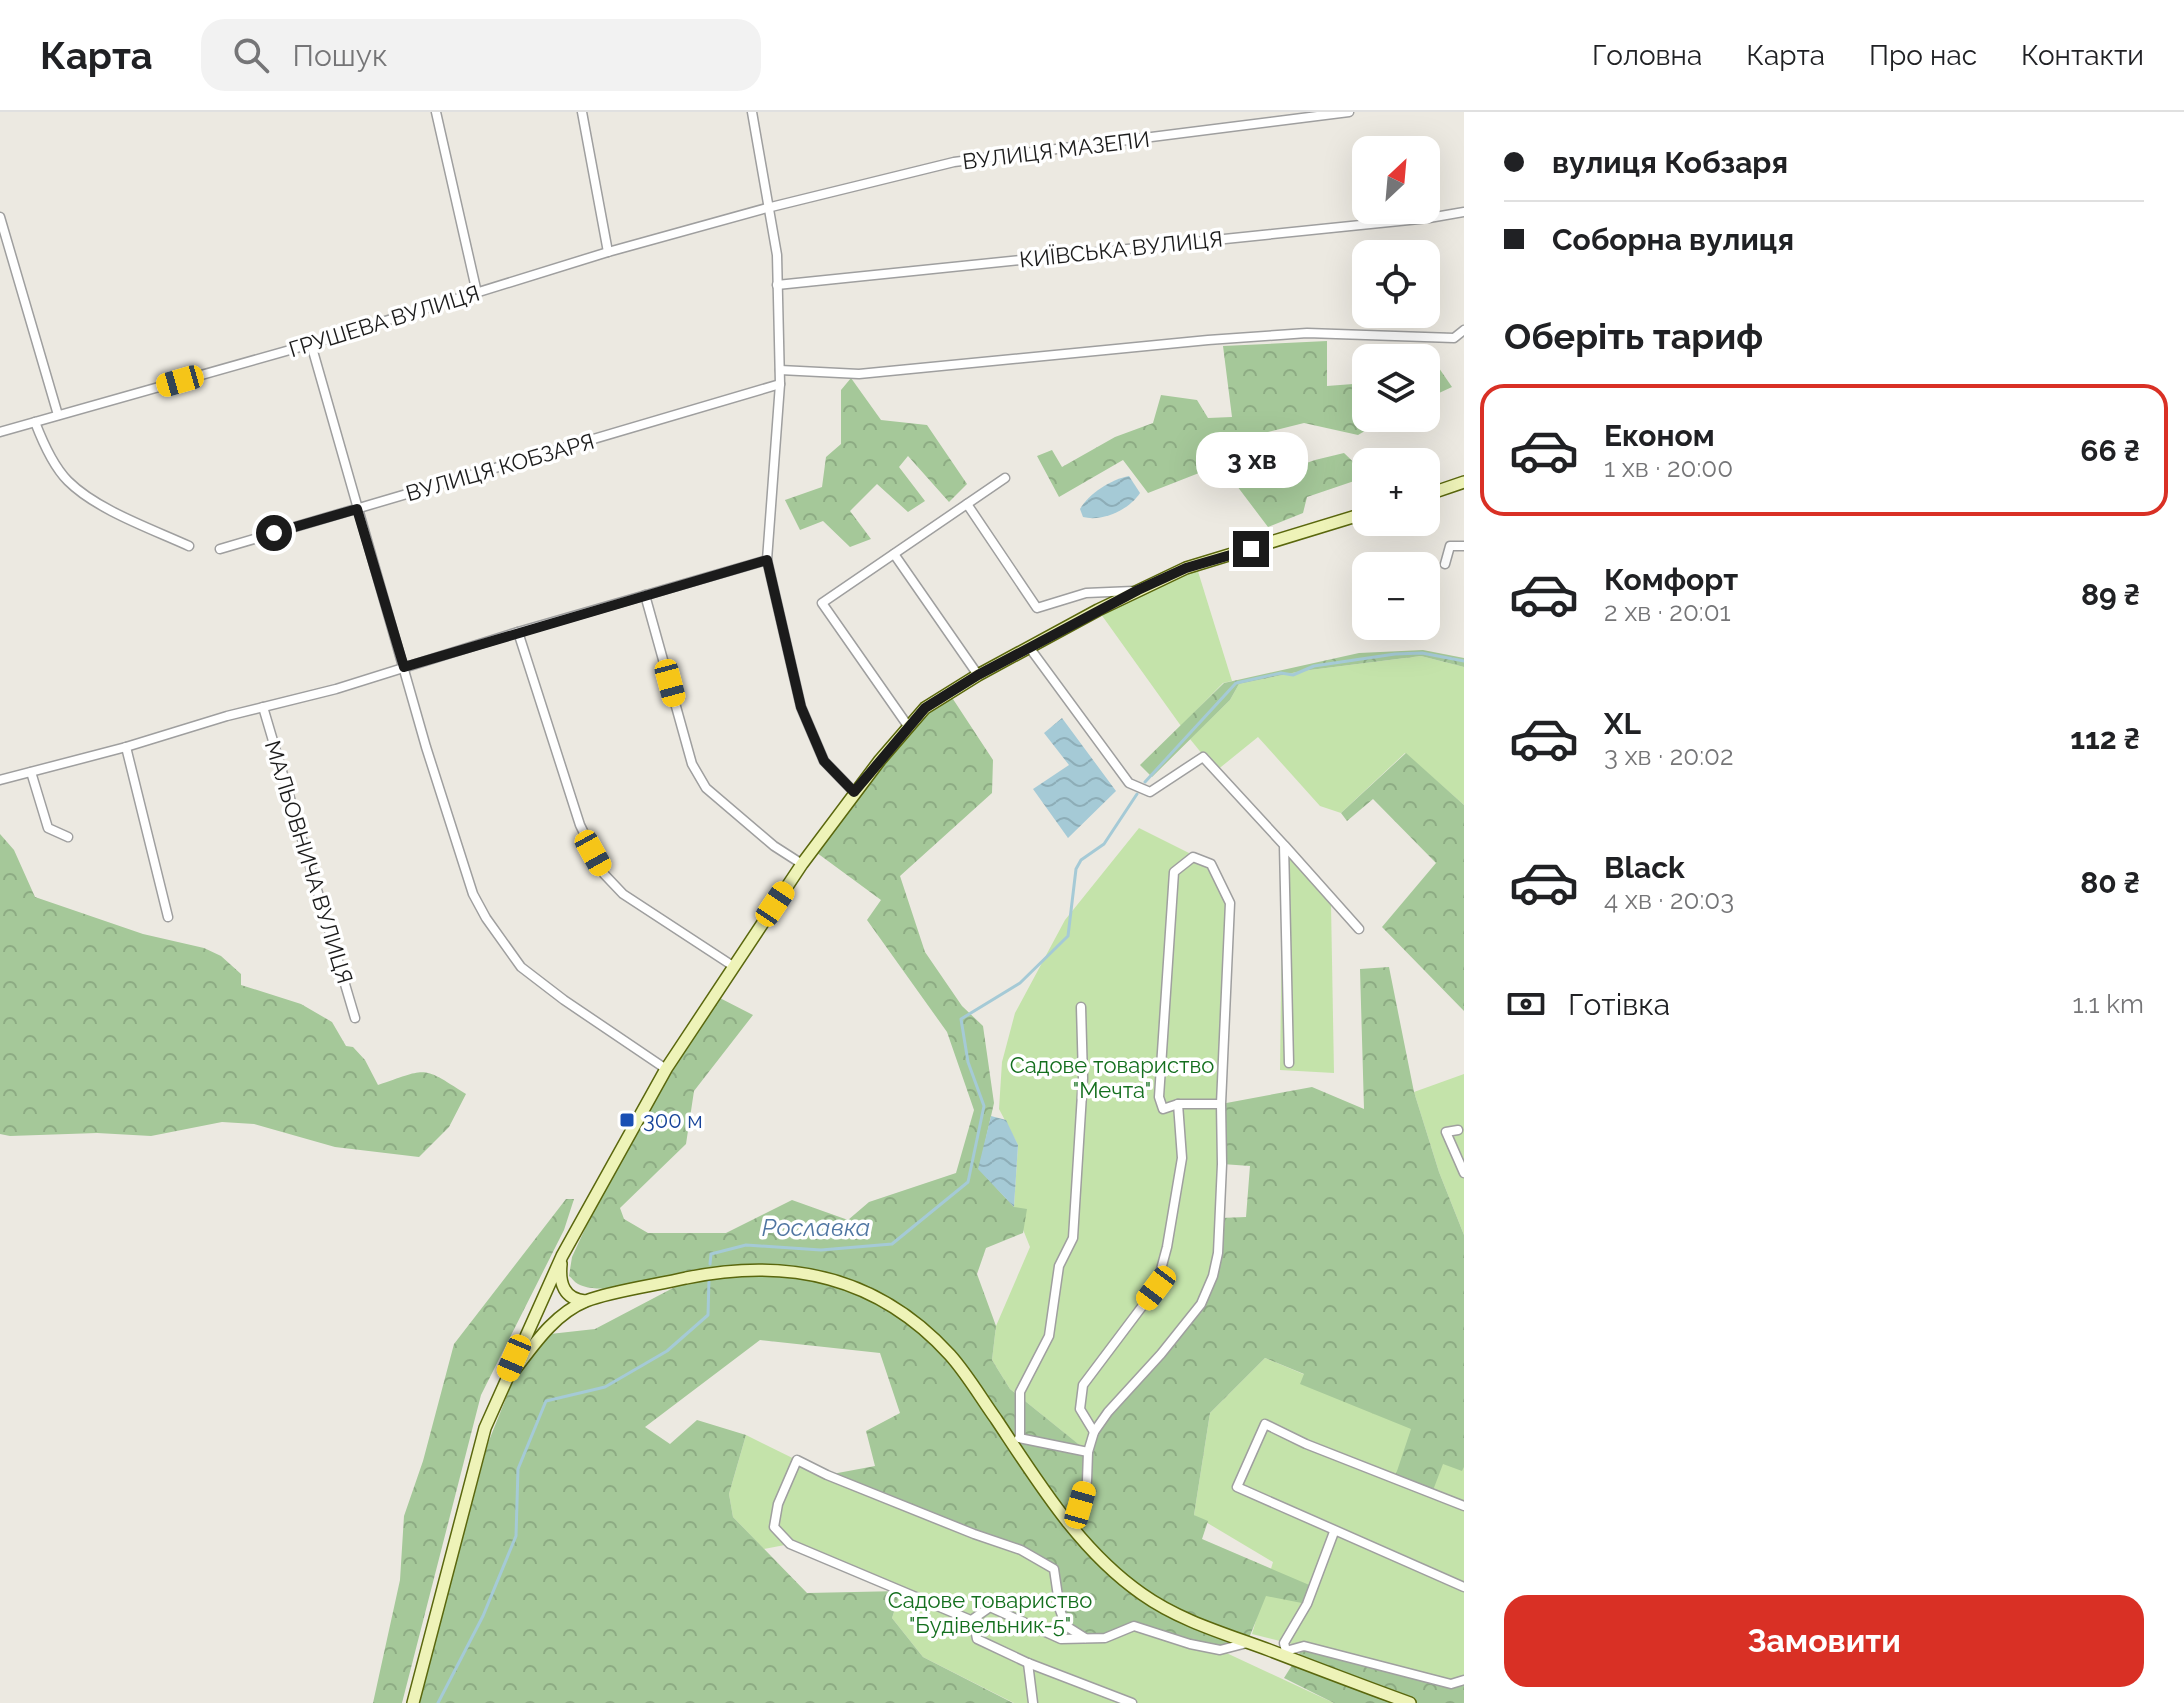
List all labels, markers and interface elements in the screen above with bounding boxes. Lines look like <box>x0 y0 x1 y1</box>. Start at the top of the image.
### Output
search box <box>201 19 761 91</box>
text: Карта <box>40 33 153 78</box>
icon: search <box>229 33 273 77</box>
text: Пошук <box>293 38 388 73</box>
text: Головна <box>1592 39 1702 72</box>
text: Карта <box>1746 39 1825 72</box>
text: Про нас <box>1869 39 1977 72</box>
text: Контакти <box>2021 39 2144 72</box>
street label: ВУЛИЦЯ МАЗЕПИ <box>961 126 1151 174</box>
north arrow <box>1352 136 1440 224</box>
map controls <box>1352 136 1440 640</box>
text: вулиця Кобзаря <box>1552 145 1788 180</box>
text: Соборна вулиця <box>1552 222 1794 257</box>
street label: КИЇВСЬКА ВУЛИЦЯ <box>1018 225 1224 273</box>
button: locate <box>1352 240 1440 328</box>
street label: ГРУШЕВА ВУЛИЦЯ <box>285 280 483 362</box>
text: Оберіть тариф <box>1504 315 1763 357</box>
button: layers <box>1352 344 1440 432</box>
car <box>154 363 206 399</box>
icon: car <box>1508 414 1580 486</box>
text: Економ <box>1604 418 1715 453</box>
street label: ВУЛИЦЯ КОБЗАРЯ <box>403 428 597 506</box>
callout: 3 хв <box>1195 433 1307 489</box>
text: 66 ₴ <box>2080 433 2140 468</box>
text: 3 хв <box>1227 445 1277 475</box>
button: + <box>1352 448 1440 536</box>
text: 1 хв · 20:00 <box>1604 453 1733 483</box>
route start <box>256 515 292 551</box>
route end <box>1233 531 1269 567</box>
button: − <box>1352 552 1440 640</box>
icon: car <box>1508 558 1580 630</box>
text: Комфорт <box>1604 562 1738 597</box>
text: 89 ₴ <box>2081 577 2140 612</box>
text: 2 хв · 20:01 <box>1604 597 1731 627</box>
car <box>652 657 688 709</box>
icon: car <box>1508 702 1580 774</box>
text: XL <box>1604 706 1641 741</box>
text: 112 ₴ <box>2070 721 2140 756</box>
street label: МАЛЬОВНИЧА ВУЛИЦЯ <box>260 737 358 987</box>
text: 3 хв · 20:02 <box>1604 741 1734 771</box>
car <box>571 826 615 880</box>
icon: car <box>1508 846 1580 918</box>
text: Black <box>1604 850 1685 885</box>
text: 80 ₴ <box>2080 865 2140 900</box>
car <box>752 877 798 931</box>
text: 4 хв · 20:03 <box>1604 885 1734 915</box>
icon: cash <box>1504 982 1548 1026</box>
text: Готівка <box>1568 987 1670 1022</box>
text: 1.1 km <box>2073 989 2144 1019</box>
park label: Садове товариство "Мечта" <box>1010 1052 1214 1103</box>
place label: 300 м <box>643 1107 703 1133</box>
marker: 300 м <box>618 1111 636 1129</box>
water label: Рославка <box>762 1213 870 1242</box>
car <box>1132 1262 1180 1314</box>
car <box>494 1331 534 1385</box>
car <box>1062 1479 1098 1531</box>
park label: Садове товариство "Будівельник-5" <box>888 1587 1092 1638</box>
button: Замовити <box>1504 1595 2144 1687</box>

